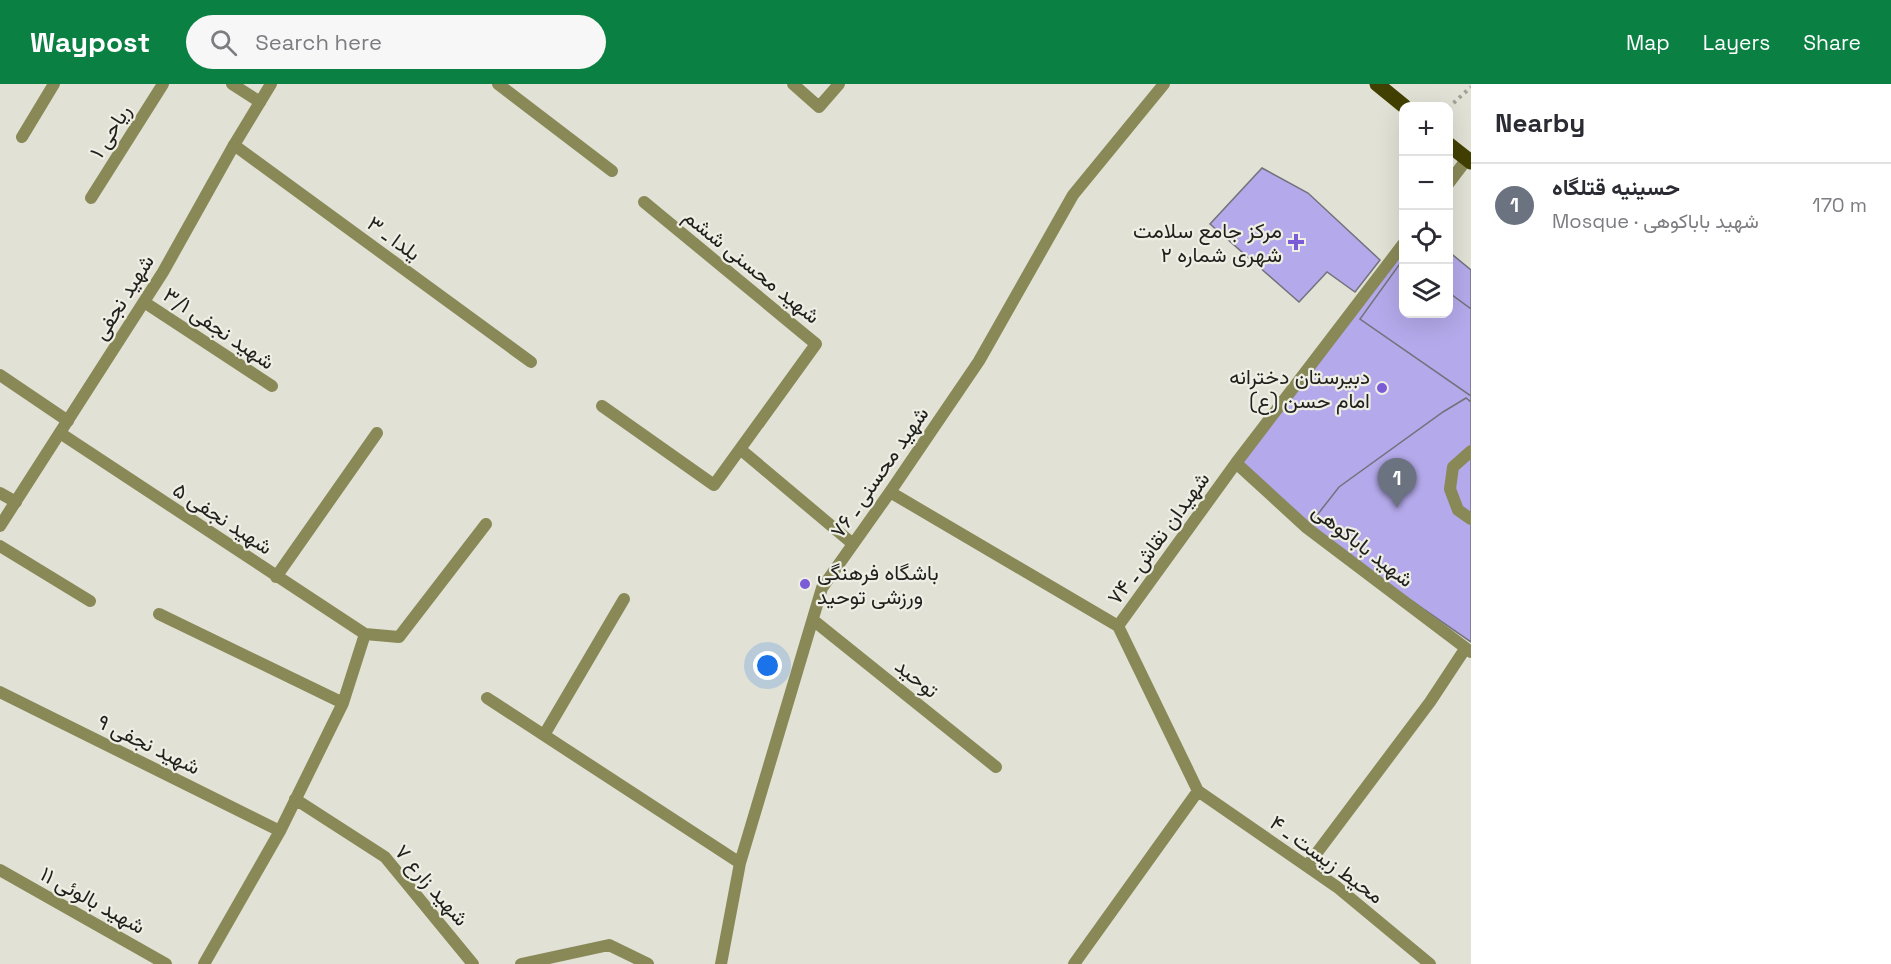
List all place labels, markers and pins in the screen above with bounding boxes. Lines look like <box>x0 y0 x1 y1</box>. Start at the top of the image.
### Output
place label: مرکز جامع سلامت شهری شماره ۲ <box>1133 217 1282 268</box>
marker: مرکز جامع سلامت شهری شماره ۲ <box>1287 233 1305 251</box>
place label: دبیرستان دخترانه امام حسن (ع) <box>1229 363 1370 415</box>
marker: دبیرستان دخترانه امام حسن (ع) <box>1375 381 1389 395</box>
pin: 1 <box>1378 458 1416 508</box>
place label: باشگاه فرهنگی ورزشی توحید <box>817 559 939 610</box>
marker: باشگاه فرهنگی ورزشی توحید <box>798 577 812 591</box>

